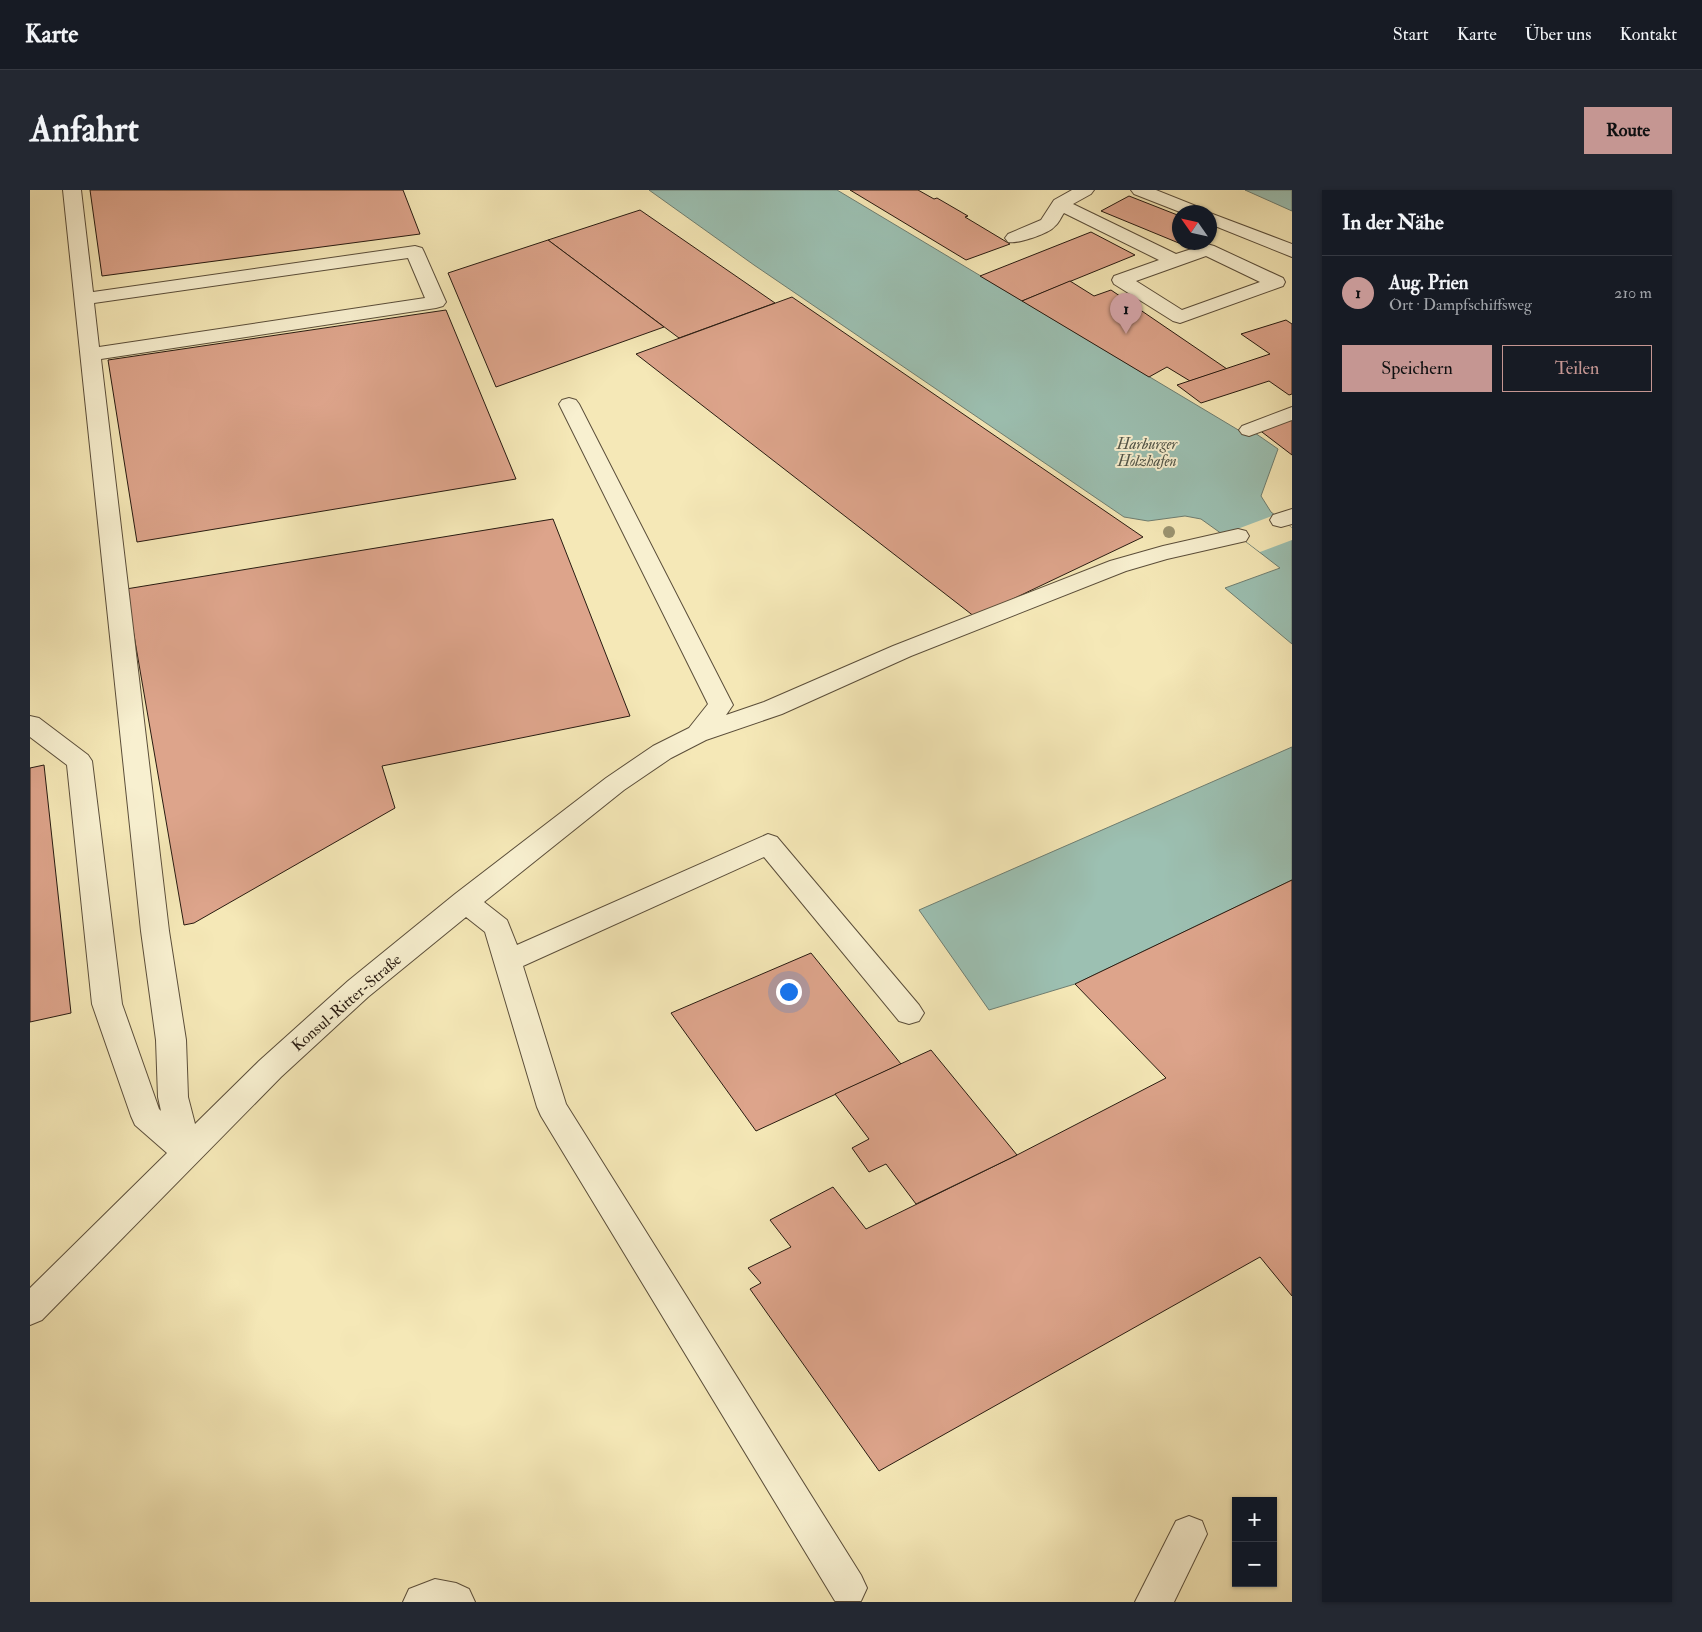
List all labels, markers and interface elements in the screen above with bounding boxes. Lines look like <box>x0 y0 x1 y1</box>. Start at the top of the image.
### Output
text: Karte <box>25 19 78 50</box>
text: Start <box>1393 23 1429 46</box>
text: Karte <box>1457 23 1497 46</box>
text: Über uns <box>1525 23 1591 46</box>
text: Kontakt <box>1619 23 1677 46</box>
button: Route <box>1584 107 1672 154</box>
text: Anfahrt <box>30 108 139 152</box>
north arrow <box>1172 205 1217 250</box>
text: In der Nähe <box>1342 209 1444 236</box>
text: Aug. Prien <box>1389 271 1468 295</box>
text: 1 <box>1355 283 1361 303</box>
text: 210 m <box>1614 283 1652 303</box>
pin: 1 <box>1110 293 1142 334</box>
text: Ort · Dampfschiffsweg <box>1389 295 1532 315</box>
button: Speichern <box>1342 345 1492 392</box>
button: Teilen <box>1502 345 1652 392</box>
water label: Harburger Holzhafen <box>1116 435 1179 471</box>
street label: Konsul-Ritter-Straße <box>288 949 406 1056</box>
your location <box>776 979 802 1005</box>
map controls <box>1232 1497 1277 1587</box>
button: + <box>1232 1497 1277 1542</box>
button: − <box>1232 1542 1277 1587</box>

